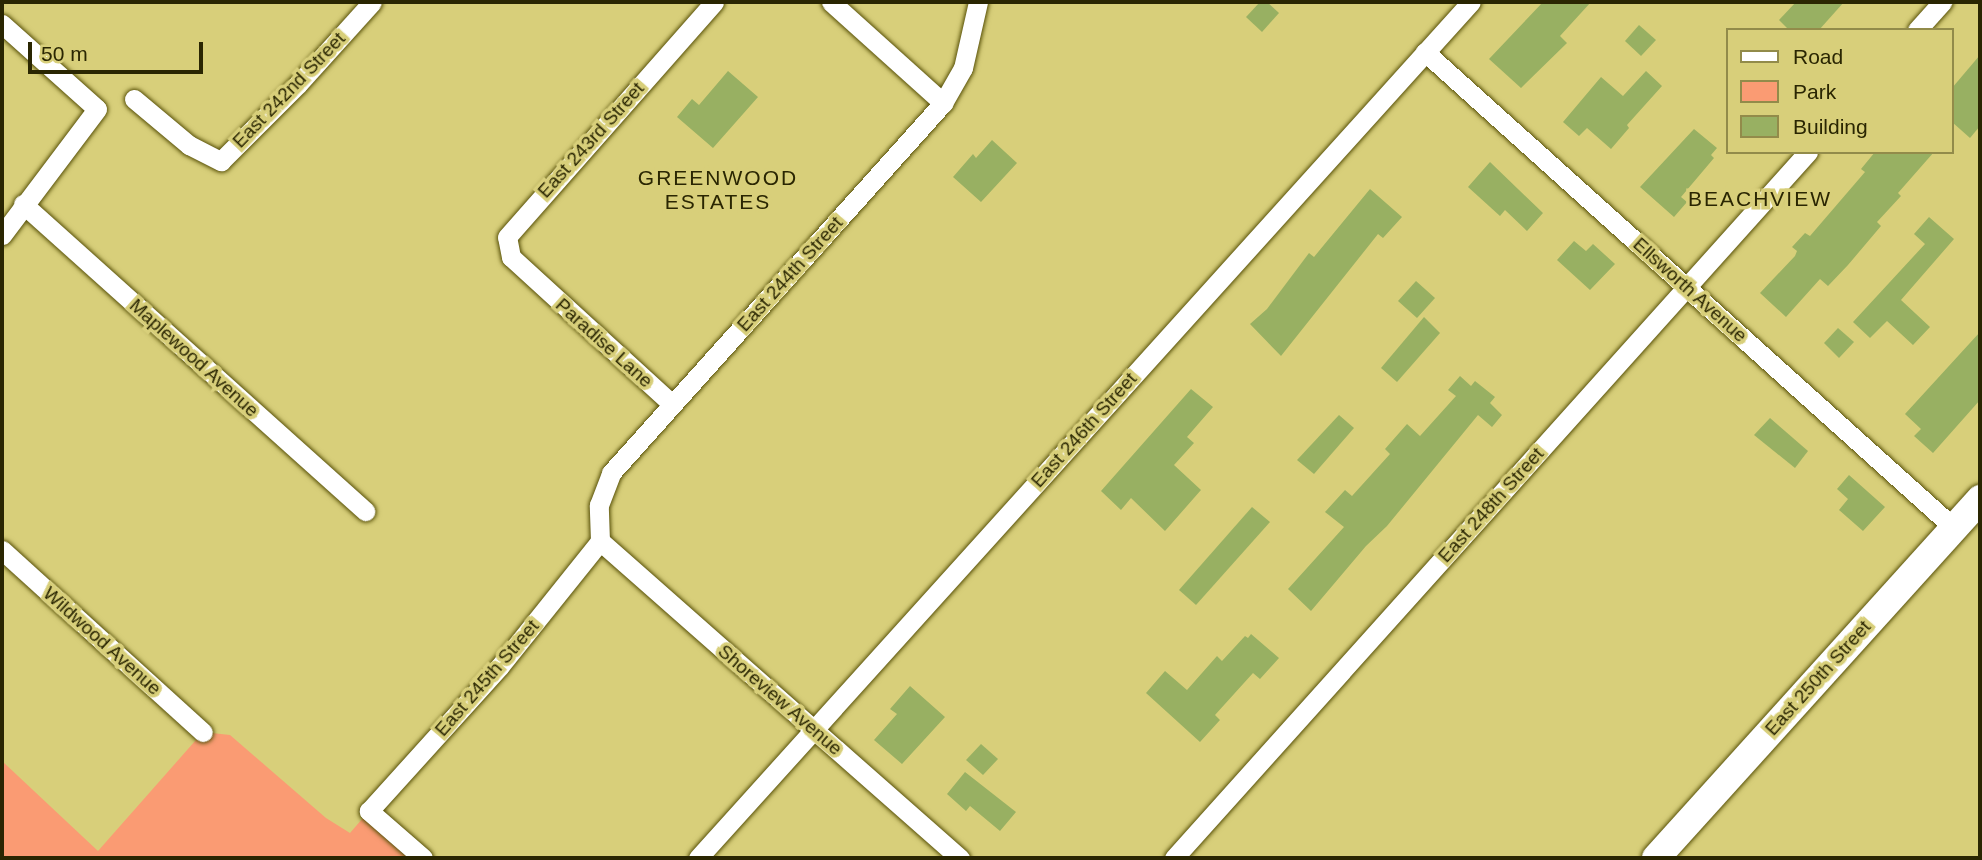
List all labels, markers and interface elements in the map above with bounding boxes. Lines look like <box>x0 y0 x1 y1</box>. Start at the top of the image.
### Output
street label: East 242nd Street <box>228 27 350 153</box>
scale bar <box>32 28 206 72</box>
legend <box>1727 28 1954 154</box>
text: 50 m <box>41 42 88 65</box>
text: Road <box>1793 45 1843 68</box>
street label: East 243rd Street <box>533 77 649 203</box>
text: Park <box>1793 80 1836 103</box>
text: Building <box>1793 115 1868 138</box>
district label: GREENWOOD ESTATES <box>639 165 797 215</box>
district label: BEACHVIEW <box>1689 186 1831 212</box>
street label: East 244th Street <box>732 212 848 336</box>
street label: Ellsworth Avenue <box>1628 233 1752 347</box>
street label: Maplewood Avenue <box>124 294 264 422</box>
street label: Paradise Lane <box>551 294 657 392</box>
street label: East 246th Street <box>1026 368 1142 492</box>
street label: East 248th Street <box>1433 443 1549 567</box>
street label: Wildwood Avenue <box>38 582 166 700</box>
street label: East 245th Street <box>430 615 544 741</box>
street label: East 250th Street <box>1760 616 1876 740</box>
street label: Shoreview Avenue <box>713 640 847 760</box>

